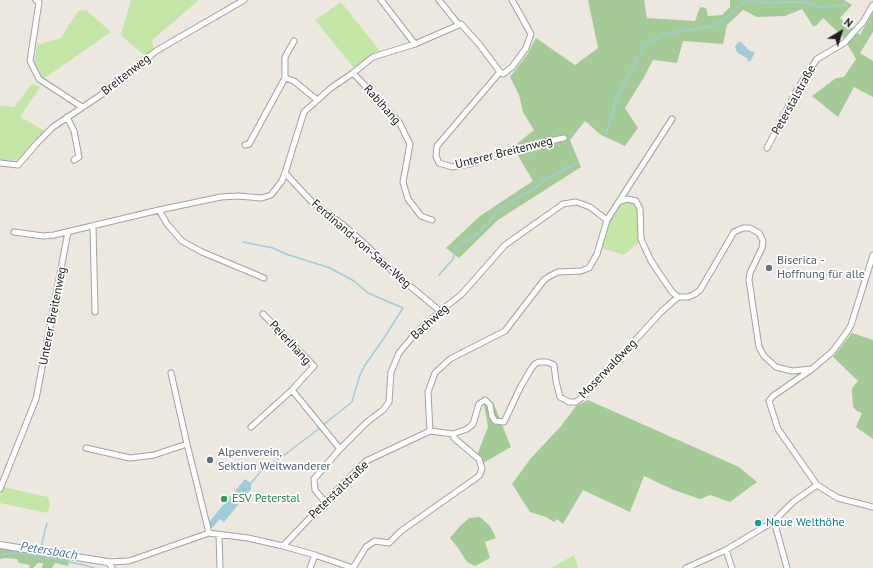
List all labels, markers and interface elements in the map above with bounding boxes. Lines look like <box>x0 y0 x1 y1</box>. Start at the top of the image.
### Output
north arrow <box>821 12 861 52</box>
text: N <box>841 15 856 30</box>
street label: Breitenweg <box>99 51 153 99</box>
street label: Peterstalstraße <box>769 63 819 137</box>
street label: Rablhang <box>360 82 404 128</box>
street label: Unterer Breitenweg <box>454 134 554 172</box>
street label: Ferdinand-von-Saar-Weg <box>308 197 414 291</box>
place label: Biserica - Hoffnung für alle <box>777 254 865 282</box>
marker: Biserica - Hoffnung für alle <box>764 263 774 273</box>
street label: Unterer Breitenweg <box>36 266 70 366</box>
street label: Bachweg <box>408 301 452 343</box>
street label: Peierlhang <box>266 318 314 368</box>
street label: Moserwaldweg <box>576 336 640 402</box>
place label: Alpenverein, Sektion Weitwanderer <box>218 446 331 474</box>
marker: Alpenverein, Sektion Weitwanderer <box>205 455 215 465</box>
street label: Peterstalstraße <box>306 458 372 522</box>
place label: ESV Peterstal <box>232 492 300 506</box>
marker: ESV Peterstal <box>219 494 229 504</box>
place label: Neue Welthöhe <box>766 516 845 530</box>
marker: Neue Welthöhe <box>753 518 763 528</box>
water label: Petersbach <box>19 539 79 563</box>

